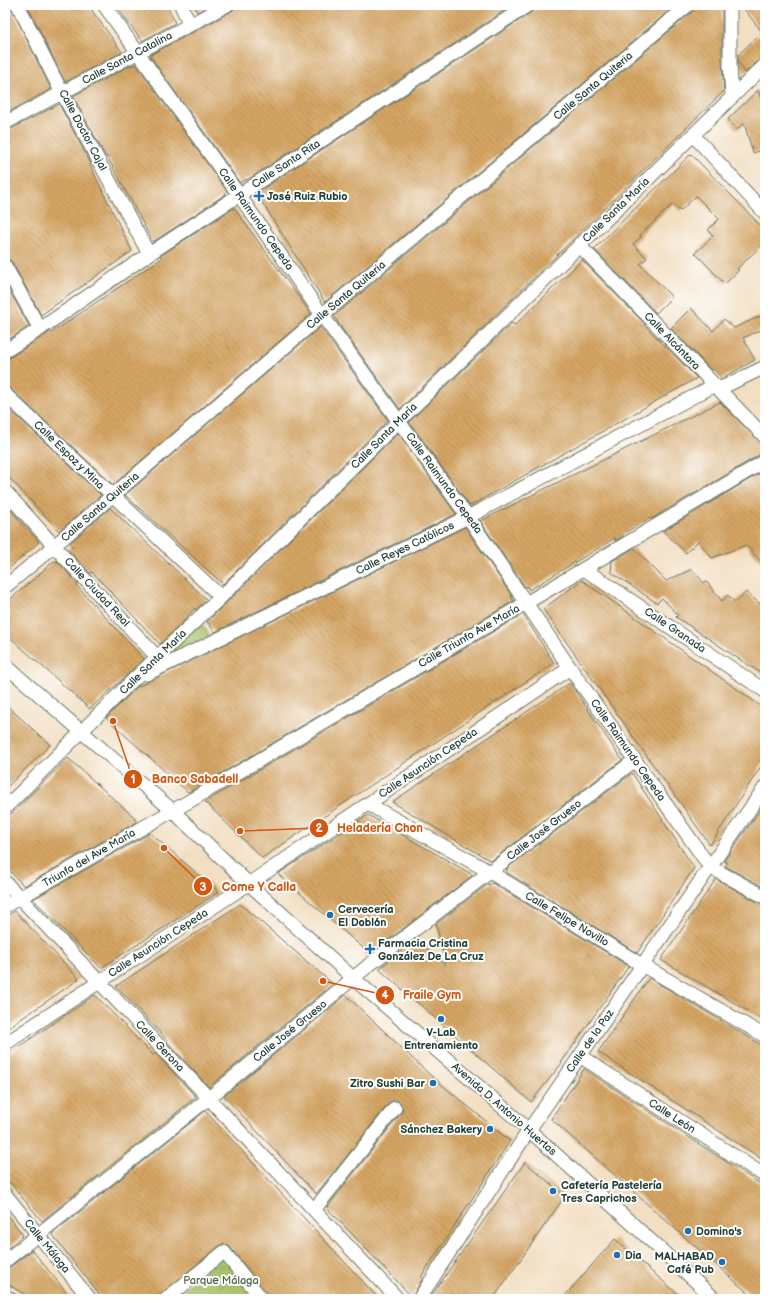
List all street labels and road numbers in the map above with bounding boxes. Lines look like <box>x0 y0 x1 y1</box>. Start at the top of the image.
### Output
street label: Calle Santa Catalina <box>80 29 174 87</box>
street label: Calle Santa Quiteria <box>551 49 635 123</box>
street label: Calle Doctor Cajal <box>56 87 110 173</box>
street label: Calle Santa Rita <box>249 137 323 191</box>
street label: Calle Raimundo Cepeda <box>216 165 296 273</box>
street label: Calle Santa María <box>580 175 652 245</box>
street label: Calle Santa Quiteria <box>304 258 388 332</box>
street label: Calle Alcántara <box>641 310 703 372</box>
street label: Calle Santa María <box>348 400 420 472</box>
street label: Calle Espoz y Mina <box>31 418 107 492</box>
street label: Calle Raimundo Cepeda <box>403 430 485 536</box>
street label: Calle Santa Quiteria <box>58 470 142 544</box>
street label: Calle Reyes Católicos <box>354 518 457 577</box>
street label: Calle Ciudad Real <box>62 555 132 629</box>
street label: Calle Triunfo Ave María <box>416 602 522 670</box>
street label: Calle Granada <box>642 605 708 655</box>
street label: Calle Santa María <box>117 627 189 697</box>
street label: Calle Raimundo Cepeda <box>588 696 668 804</box>
street label: Calle Asunción Cepeda <box>376 725 480 801</box>
street label: Calle José Grueso <box>504 797 584 863</box>
street label: Triunfo del Ave María <box>40 826 138 890</box>
street label: Calle Felipe Novillo <box>523 889 611 949</box>
street label: Calle Asunción Cepeda <box>106 906 210 980</box>
street label: Calle José Grueso <box>250 997 330 1065</box>
street label: Calle de la Paz <box>564 1006 617 1075</box>
street label: Calle Gerona <box>133 1018 187 1074</box>
street label: Avenida D. Antonio Huertas <box>449 1060 559 1158</box>
street label: Calle León <box>646 1096 698 1136</box>
street label: Calle Málaga <box>21 1217 73 1275</box>

